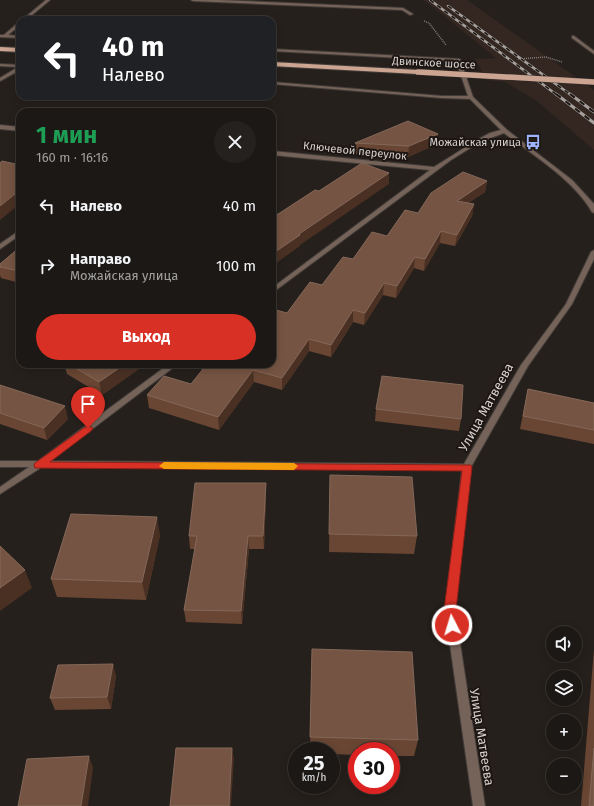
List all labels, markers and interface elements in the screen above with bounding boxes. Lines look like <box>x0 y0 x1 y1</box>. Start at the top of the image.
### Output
text: 40 m <box>102 30 165 63</box>
icon: left <box>36 32 88 84</box>
street label: Двинское шоссе <box>391 54 476 72</box>
text: Налево <box>102 64 165 86</box>
text: 1 мин <box>36 121 97 149</box>
button: close <box>214 121 256 163</box>
bus stop icon: Можайская улица <box>524 133 542 151</box>
place label: Можайская улица <box>429 136 521 149</box>
street label: Ключевой переулок <box>302 139 408 163</box>
text: 160 m · 16:16 <box>36 150 108 165</box>
icon: left <box>36 195 58 217</box>
text: Налево <box>70 197 122 215</box>
text: 40 m <box>223 197 256 215</box>
text: Направо <box>70 250 131 268</box>
icon: right <box>36 255 58 277</box>
text: 100 m <box>216 257 256 275</box>
text: Можайская улица <box>70 268 178 283</box>
button: Выход <box>36 314 256 360</box>
street label: Улица Матвеева <box>456 360 516 454</box>
pin <box>71 387 105 428</box>
icon: arrive <box>77 393 99 415</box>
position arrow <box>431 604 473 646</box>
map controls <box>546 626 582 794</box>
button: sound <box>546 626 582 662</box>
button: layers <box>546 670 582 706</box>
street label: Улица Матвеева <box>467 687 497 787</box>
button: + <box>546 714 582 750</box>
speed limit sign: 30 <box>348 742 400 794</box>
text: 25 <box>303 751 325 775</box>
button: − <box>546 758 582 794</box>
text: km/h <box>302 772 326 784</box>

